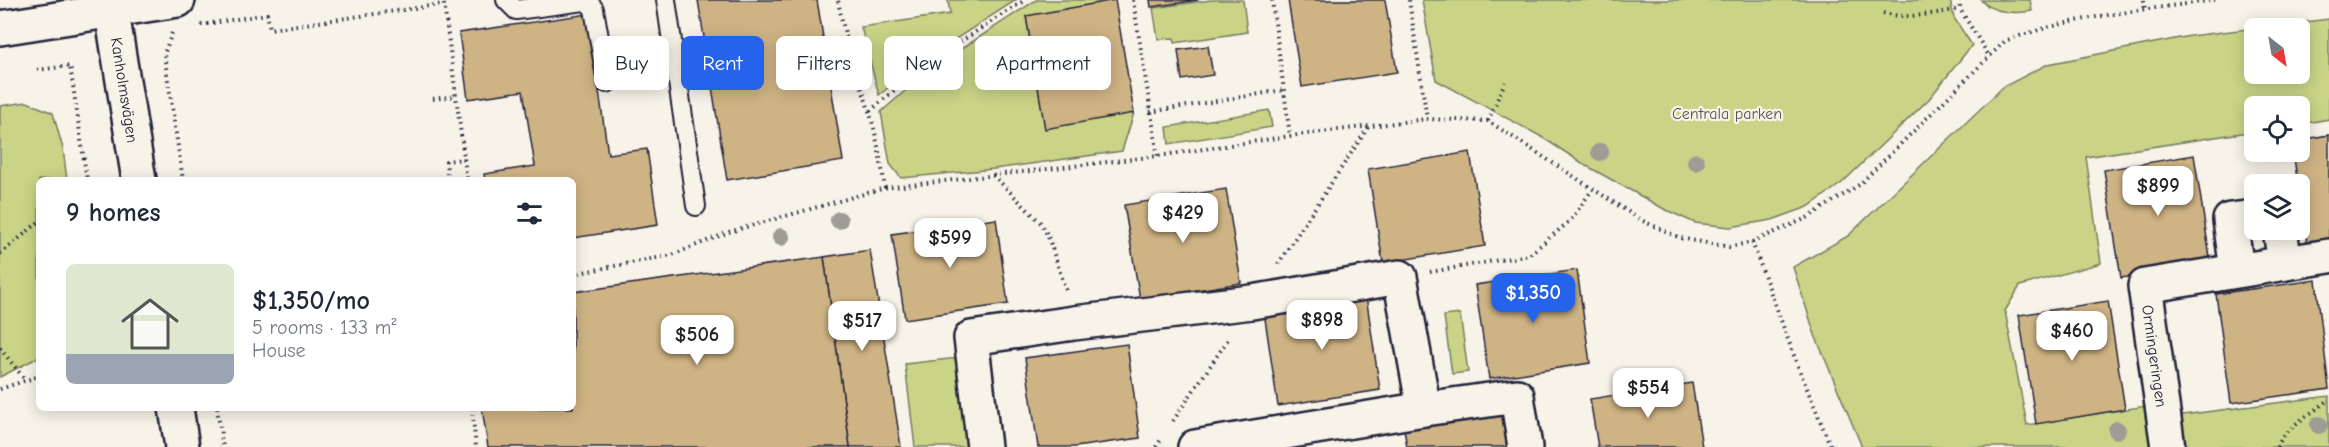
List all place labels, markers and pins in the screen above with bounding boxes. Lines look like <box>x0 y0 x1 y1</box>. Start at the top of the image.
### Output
pin: $899 <box>2122 166 2194 217</box>
pin: $429 <box>1147 193 1219 244</box>
pin: $599 <box>914 218 986 269</box>
pin: $1,350 <box>1484 273 1582 324</box>
pin: $898 <box>1286 300 1358 351</box>
pin: $517 <box>826 301 898 352</box>
pin: $460 <box>2036 311 2108 362</box>
pin: $506 <box>661 315 733 366</box>
pin: $554 <box>1612 368 1684 419</box>

